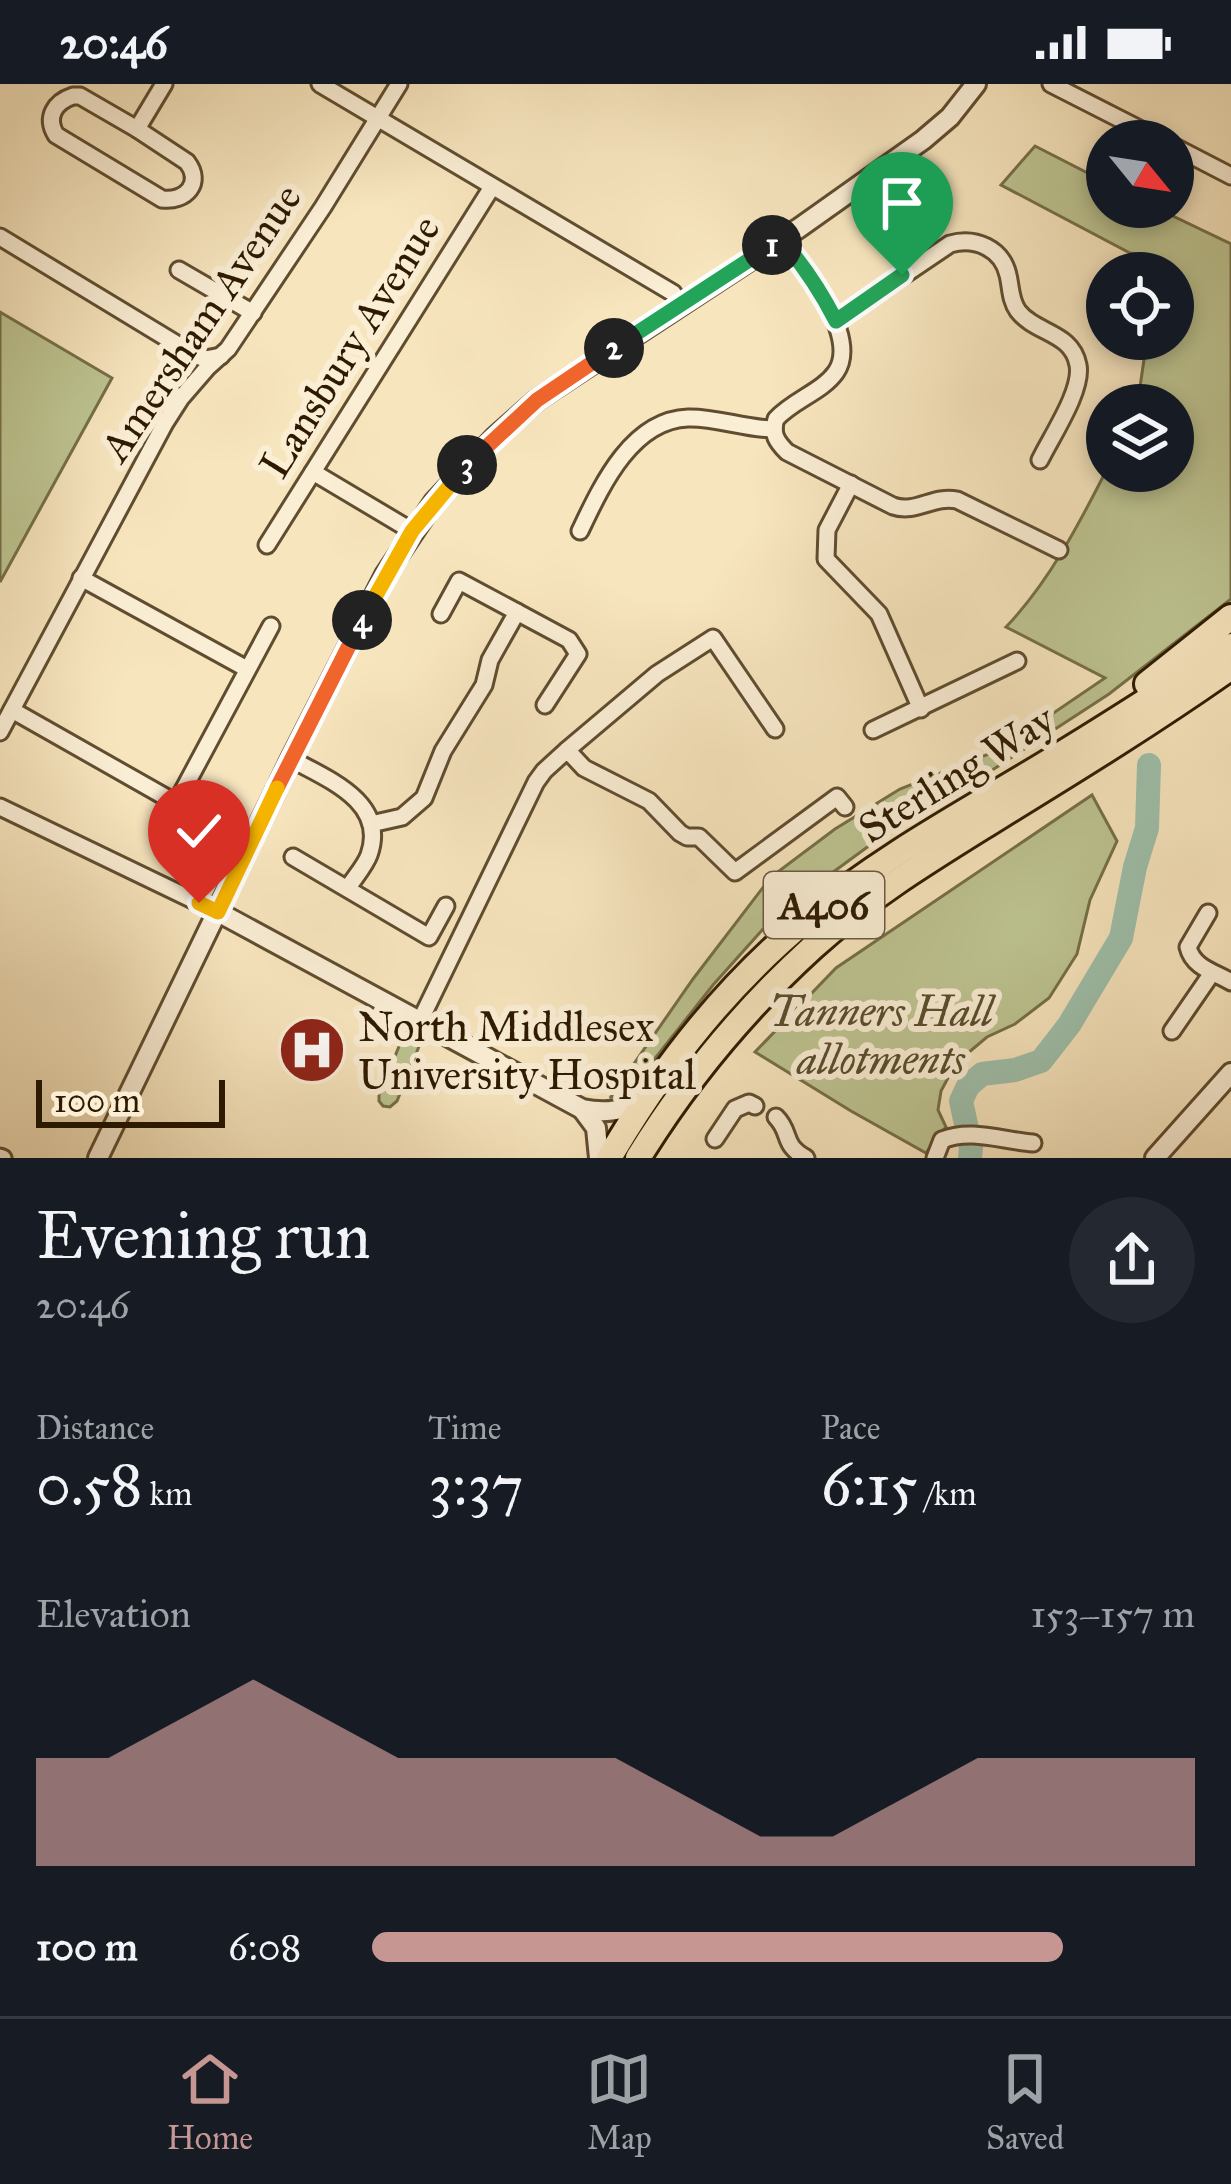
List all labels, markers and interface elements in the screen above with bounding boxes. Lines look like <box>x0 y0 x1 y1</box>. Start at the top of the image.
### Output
text: 20:46 <box>60 15 168 70</box>
north arrow <box>1086 120 1194 228</box>
map controls <box>1086 120 1194 492</box>
pin <box>851 152 953 275</box>
icon: arrive <box>869 170 935 236</box>
street label: Amersham Avenue <box>88 174 313 473</box>
street label: Lansbury Avenue <box>248 206 451 488</box>
pin: 1 <box>742 215 802 275</box>
text: 1 <box>765 225 779 265</box>
button: locate <box>1086 252 1194 360</box>
pin: 2 <box>584 318 644 378</box>
text: 2 <box>606 328 622 368</box>
button: layers <box>1086 384 1194 492</box>
pin: 3 <box>437 435 497 495</box>
text: 3 <box>460 445 474 485</box>
pin: 4 <box>332 590 392 650</box>
text: 4 <box>353 600 371 640</box>
street label: Sterling Way <box>849 693 1065 854</box>
pin <box>148 780 250 903</box>
icon: check <box>166 798 232 864</box>
road number: A406 <box>764 872 884 938</box>
park label: Tanners Hall allotments <box>769 986 997 1086</box>
place label: North Middlesex University Hospital <box>358 1001 697 1101</box>
hospital icon: North Middlesex University Hospital <box>277 1015 347 1085</box>
scale bar <box>36 1074 225 1127</box>
text: 100 m <box>54 1081 140 1121</box>
text: Evening run <box>36 1195 371 1276</box>
button: share <box>1069 1197 1195 1323</box>
text: 20:46 <box>36 1281 129 1329</box>
text: Distance <box>36 1408 154 1448</box>
text: Time <box>428 1408 501 1448</box>
text: Pace <box>821 1408 881 1448</box>
text: 0.58 <box>36 1448 142 1521</box>
text: 3:37 <box>428 1448 523 1521</box>
text: 6:15 <box>821 1448 918 1521</box>
text: km <box>142 1474 193 1514</box>
text: /km <box>918 1474 977 1514</box>
text: Elevation <box>36 1590 191 1638</box>
text: 153–157 m <box>1031 1590 1195 1638</box>
text: 100 m <box>36 1923 138 1971</box>
text: 6:08 <box>228 1923 301 1971</box>
tab: Home <box>167 2046 253 2158</box>
tab: Map <box>586 2046 652 2158</box>
tab: Saved <box>986 2046 1064 2158</box>

